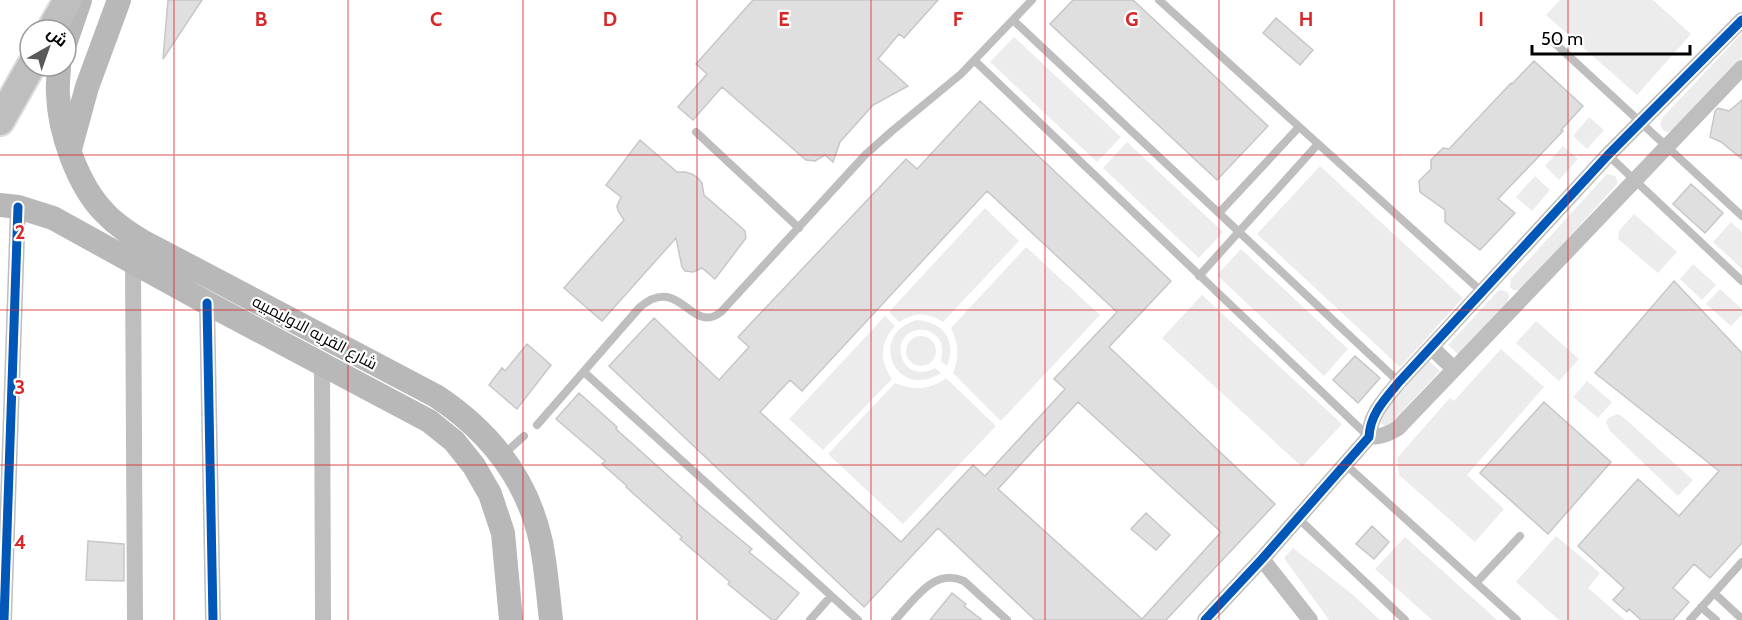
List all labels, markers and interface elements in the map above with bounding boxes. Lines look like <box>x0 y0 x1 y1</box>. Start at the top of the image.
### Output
text: B <box>255 7 267 31</box>
text: C <box>430 7 442 31</box>
text: D <box>603 7 617 31</box>
text: E <box>778 7 790 31</box>
text: F <box>953 7 964 31</box>
text: G <box>1125 7 1139 31</box>
text: H <box>1299 7 1313 31</box>
text: I <box>1478 7 1484 31</box>
north arrow <box>18 18 78 78</box>
scale bar <box>1532 18 1690 56</box>
text: ش <box>43 23 71 51</box>
text: 50 m <box>1541 28 1583 50</box>
text: 2 <box>15 220 25 244</box>
street label: شارع القريه الاوليمبيه <box>248 292 380 375</box>
text: 3 <box>15 375 25 399</box>
text: 4 <box>14 530 26 554</box>

